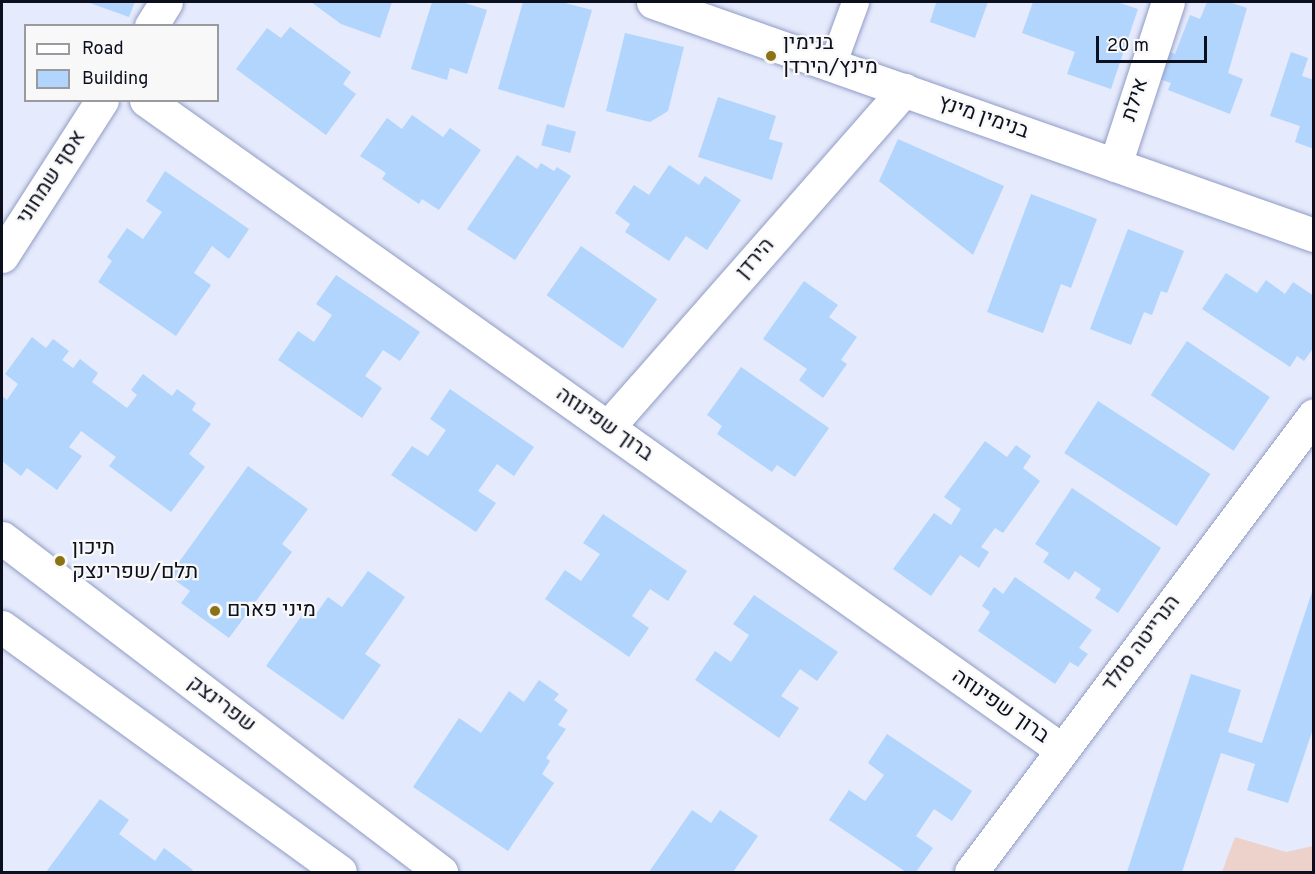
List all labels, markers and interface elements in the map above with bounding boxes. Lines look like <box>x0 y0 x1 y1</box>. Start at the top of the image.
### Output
legend <box>24 24 219 102</box>
scale bar <box>1099 24 1210 62</box>
place label: בנימין מינץ/הירדן <box>783 31 878 81</box>
text: 20 m <box>1107 35 1149 58</box>
text: Road <box>82 38 124 61</box>
marker: בנימין מינץ/הירדן <box>764 49 778 63</box>
text: Building <box>82 68 148 91</box>
street label: אילת <box>1117 75 1155 125</box>
street label: בנימין מינץ <box>934 91 1032 145</box>
street label: אסף שמחוני <box>12 126 92 230</box>
street label: הירדן <box>731 233 781 285</box>
street label: ברוך שפינוזה <box>551 382 657 468</box>
place label: תיכון תלם/שפרינצק <box>72 536 198 586</box>
marker: תיכון תלם/שפרינצק <box>53 554 67 568</box>
street label: הנרייטה סולד <box>1097 591 1187 697</box>
place label: מיני פארם <box>227 598 316 624</box>
marker: מיני פארם <box>208 604 222 618</box>
street label: ברוך שפינוזה <box>947 664 1053 750</box>
street label: שפרינצק <box>182 671 260 739</box>

